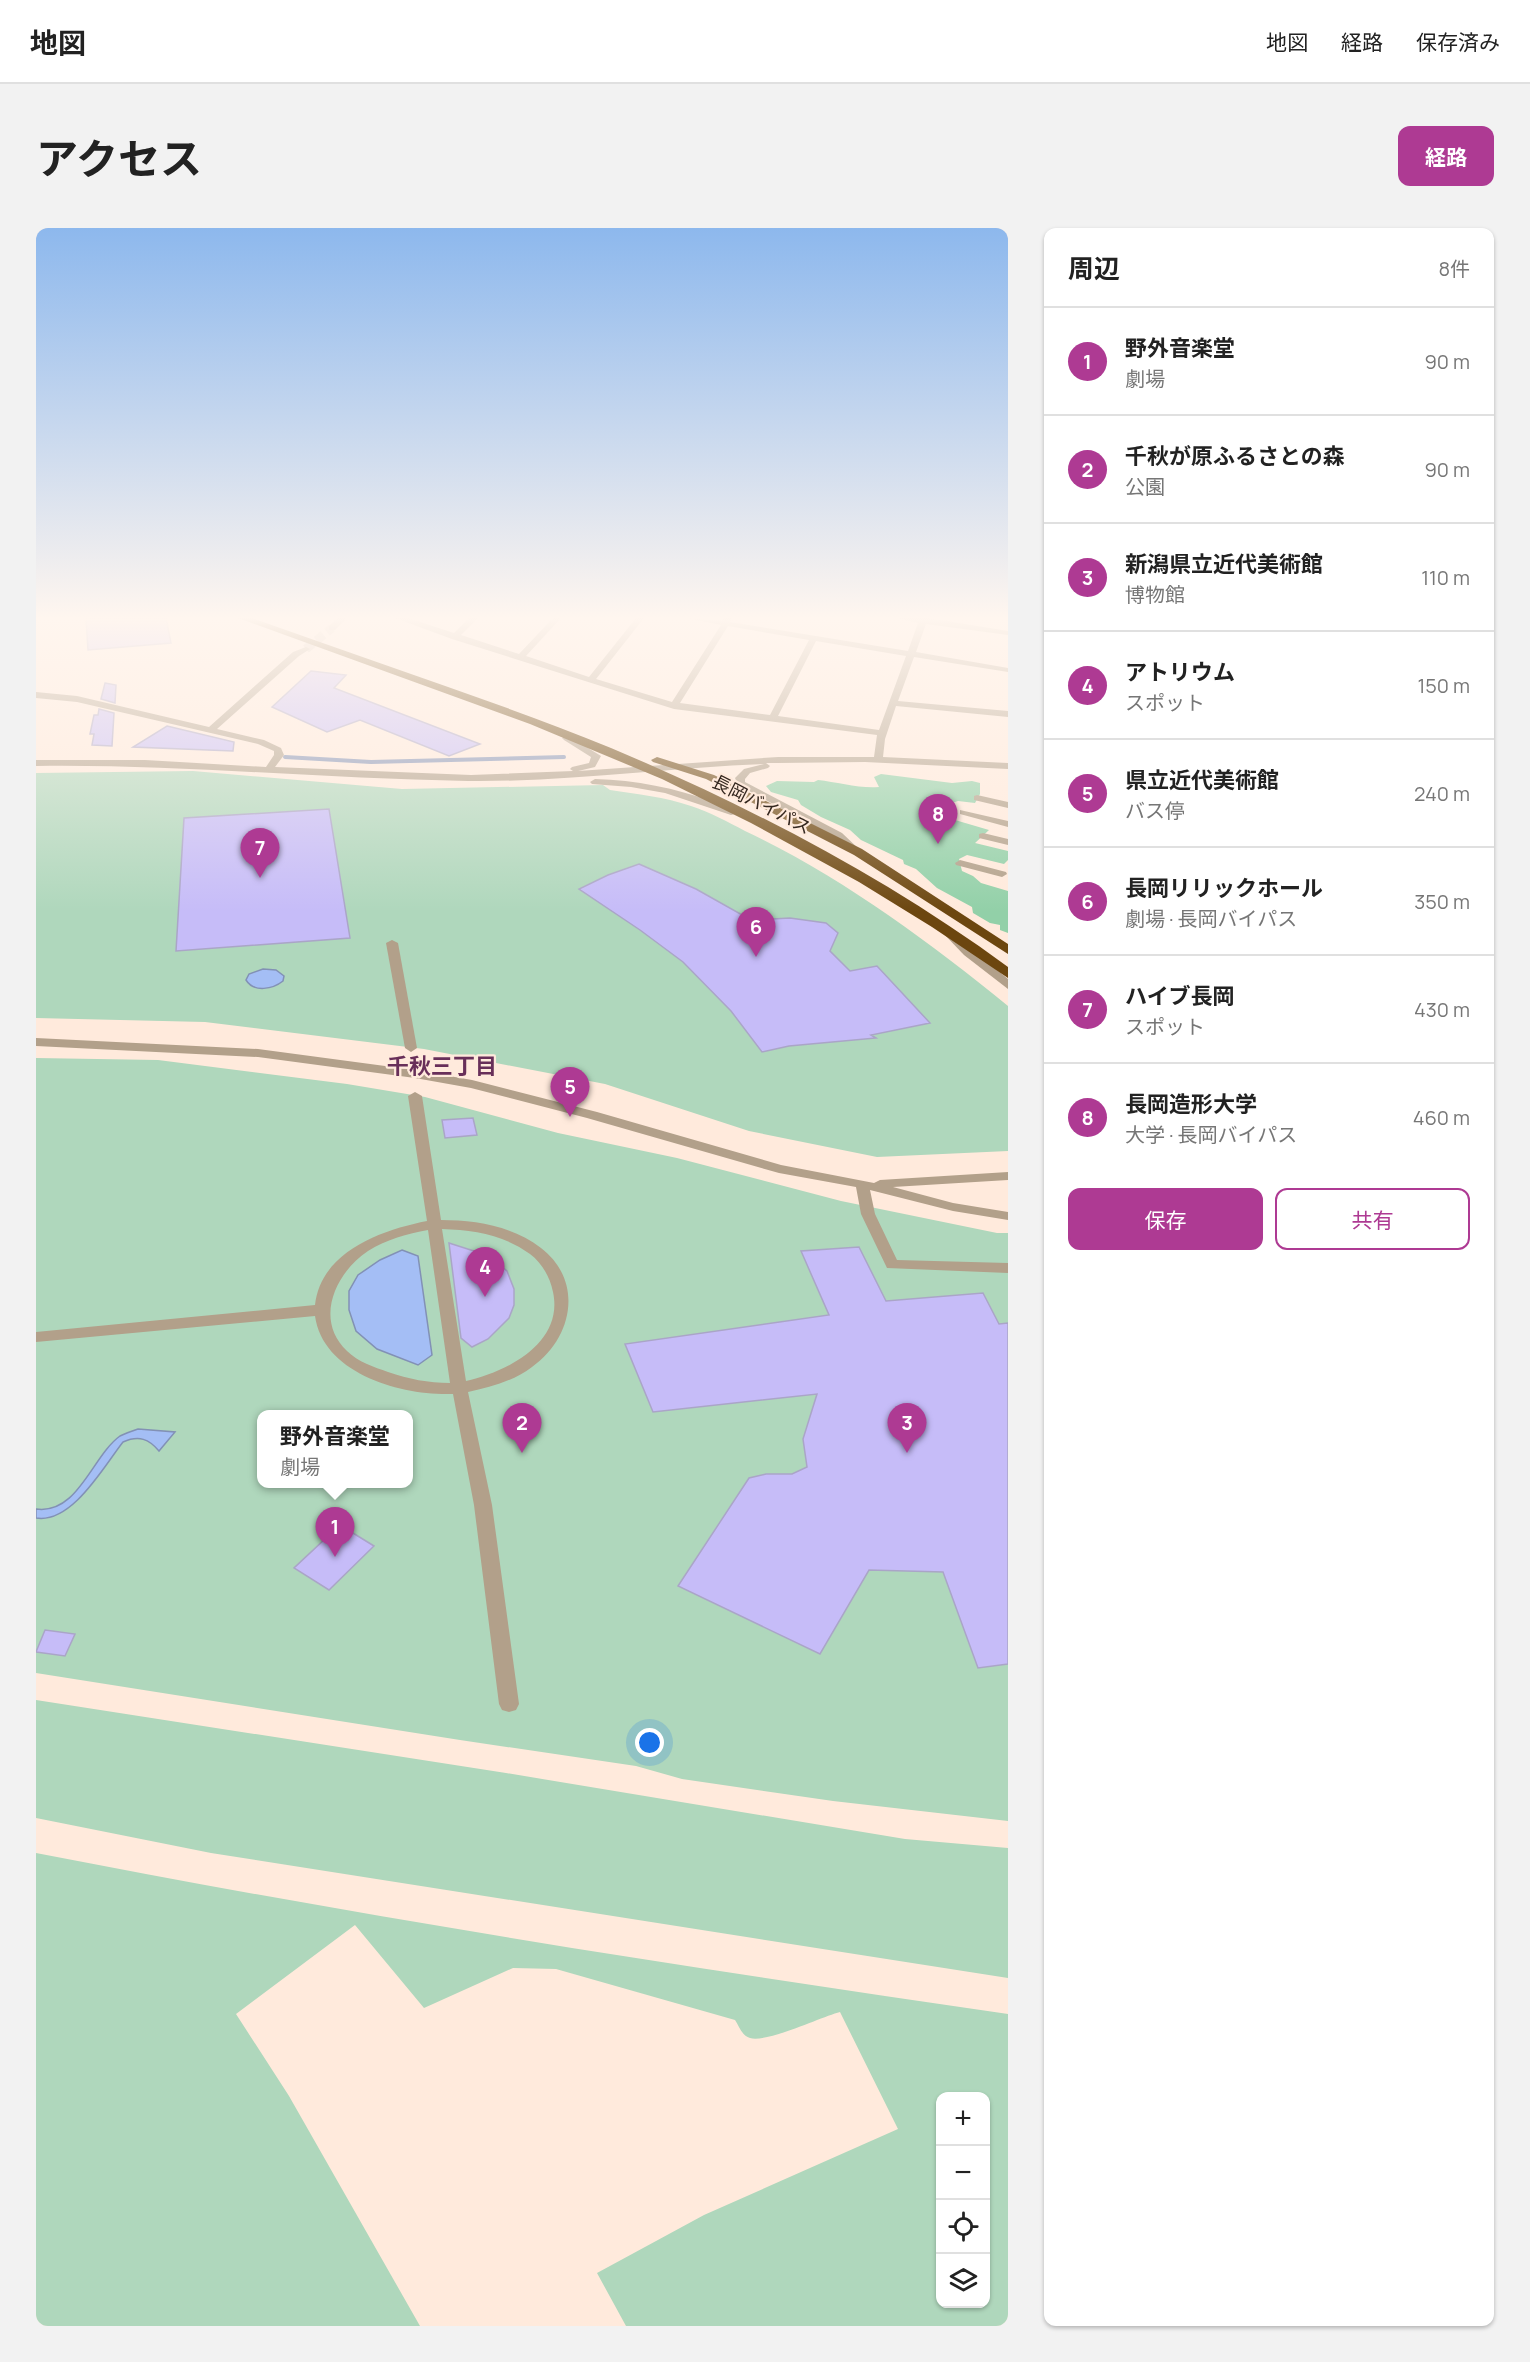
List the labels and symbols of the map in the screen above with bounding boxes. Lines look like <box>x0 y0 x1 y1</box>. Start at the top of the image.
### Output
street label: 長岡バイパス <box>709 769 815 839</box>
pin: 8 <box>918 794 958 844</box>
pin: 7 <box>240 828 280 878</box>
pin: 6 <box>736 908 776 957</box>
district label: 千秋三丁目 <box>387 1051 497 1081</box>
pin: 5 <box>550 1068 590 1117</box>
pin: 4 <box>466 1248 504 1297</box>
pin: 2 <box>502 1404 542 1453</box>
pin: 3 <box>888 1404 926 1453</box>
pin: 1 <box>316 1508 354 1557</box>
your location <box>635 1728 664 1757</box>

